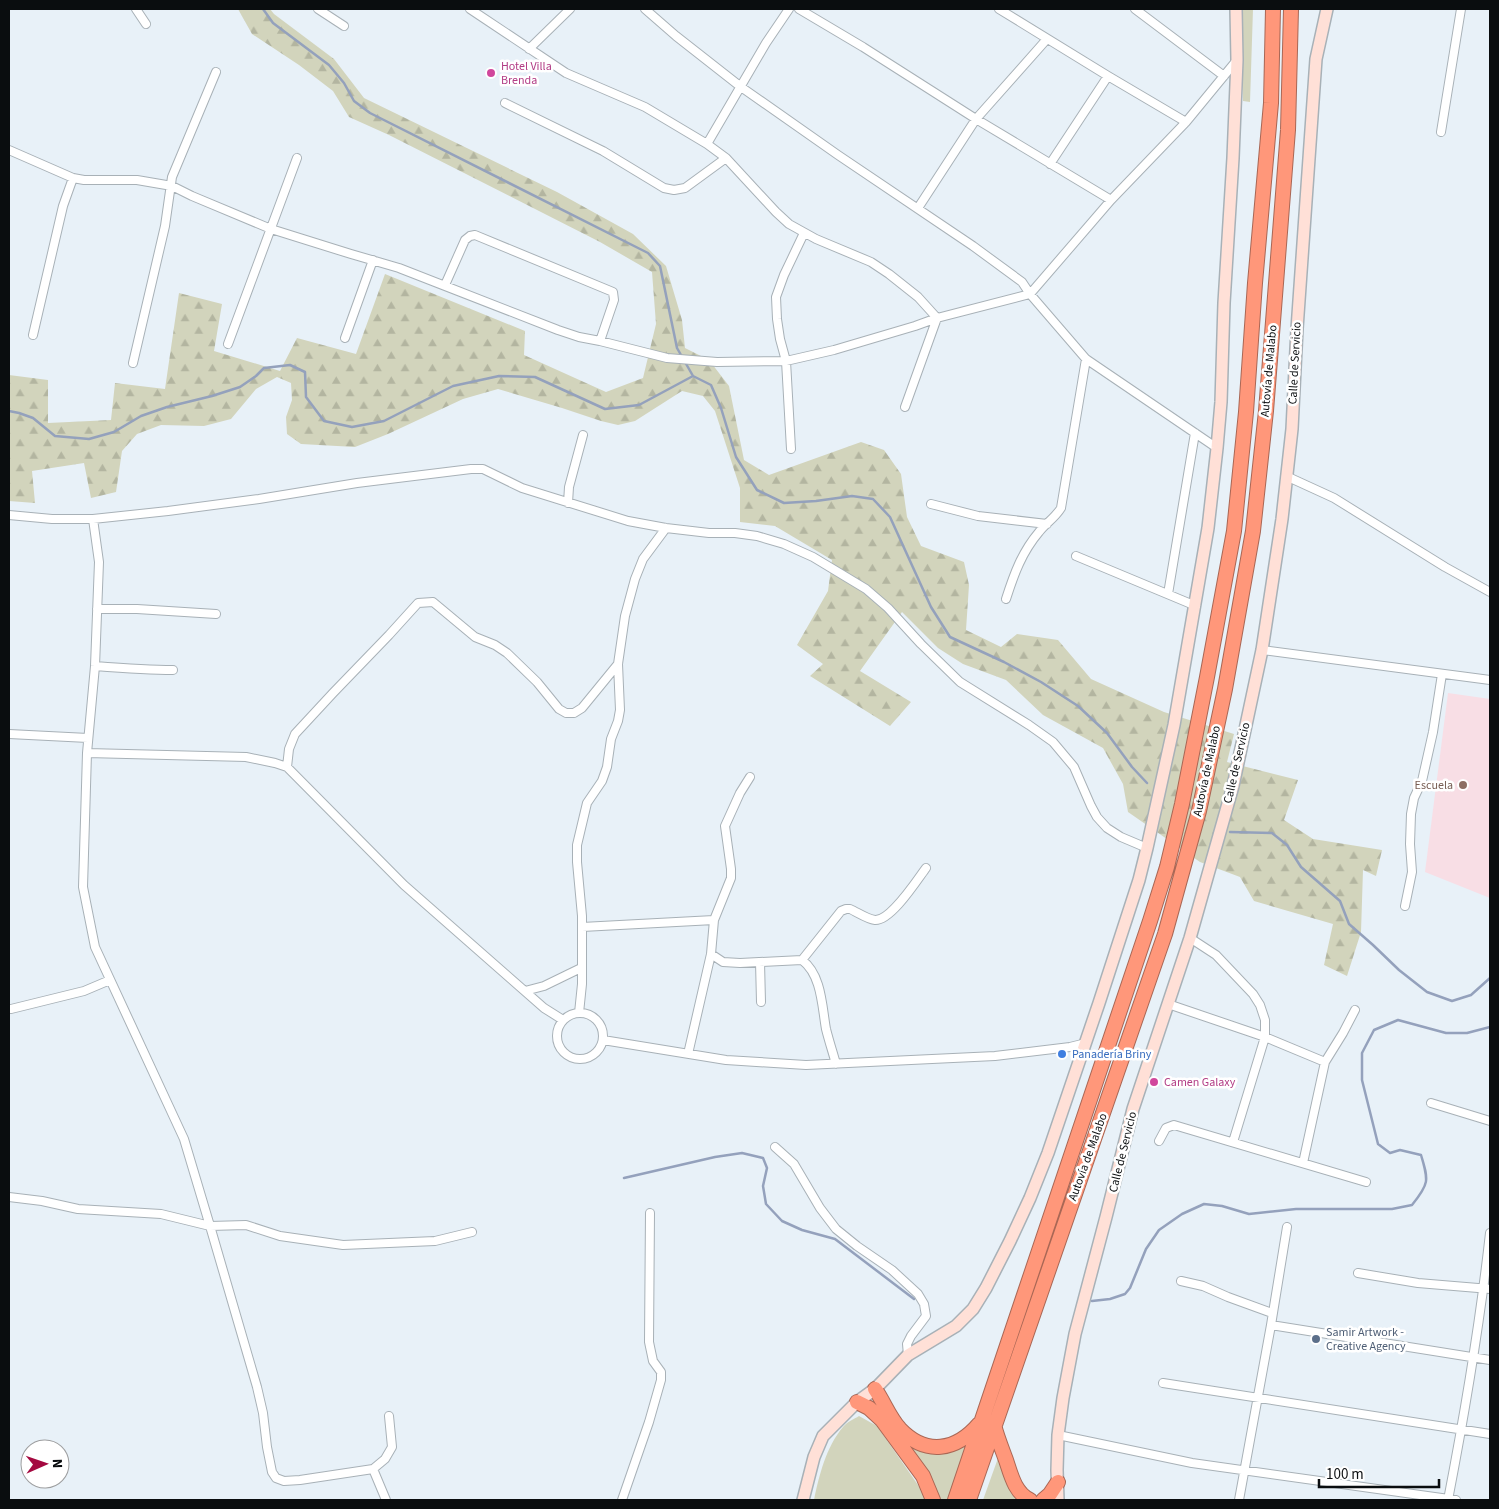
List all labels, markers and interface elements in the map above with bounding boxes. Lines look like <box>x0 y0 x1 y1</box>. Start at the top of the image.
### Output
place label: Hotel Villa Brenda <box>501 58 552 89</box>
marker: Hotel Villa Brenda <box>485 67 497 79</box>
street label: Calle de Servicio <box>1284 321 1306 405</box>
street label: Autovía de Malabo <box>1257 324 1281 418</box>
street label: Calle de Servicio <box>1219 721 1255 805</box>
street label: Autovía de Malabo <box>1189 724 1225 818</box>
place label: Escuela <box>1415 777 1453 794</box>
marker: Escuela <box>1457 779 1469 791</box>
place label: Panadería Briny <box>1072 1046 1152 1063</box>
marker: Panadería Briny <box>1056 1048 1068 1060</box>
place label: Camen Galaxy <box>1164 1074 1236 1091</box>
marker: Camen Galaxy <box>1148 1076 1160 1088</box>
street label: Calle de Servicio <box>1105 1110 1141 1194</box>
street label: Autovía de Malabo <box>1064 1111 1112 1203</box>
place label: Samir Artwork - Creative Agency <box>1326 1324 1406 1355</box>
marker: Samir Artwork - Creative Agency <box>1310 1333 1322 1345</box>
north arrow <box>20 1439 70 1489</box>
scale bar <box>1319 1456 1439 1488</box>
text: N <box>47 1459 67 1469</box>
text: 100 m <box>1326 1464 1364 1485</box>

